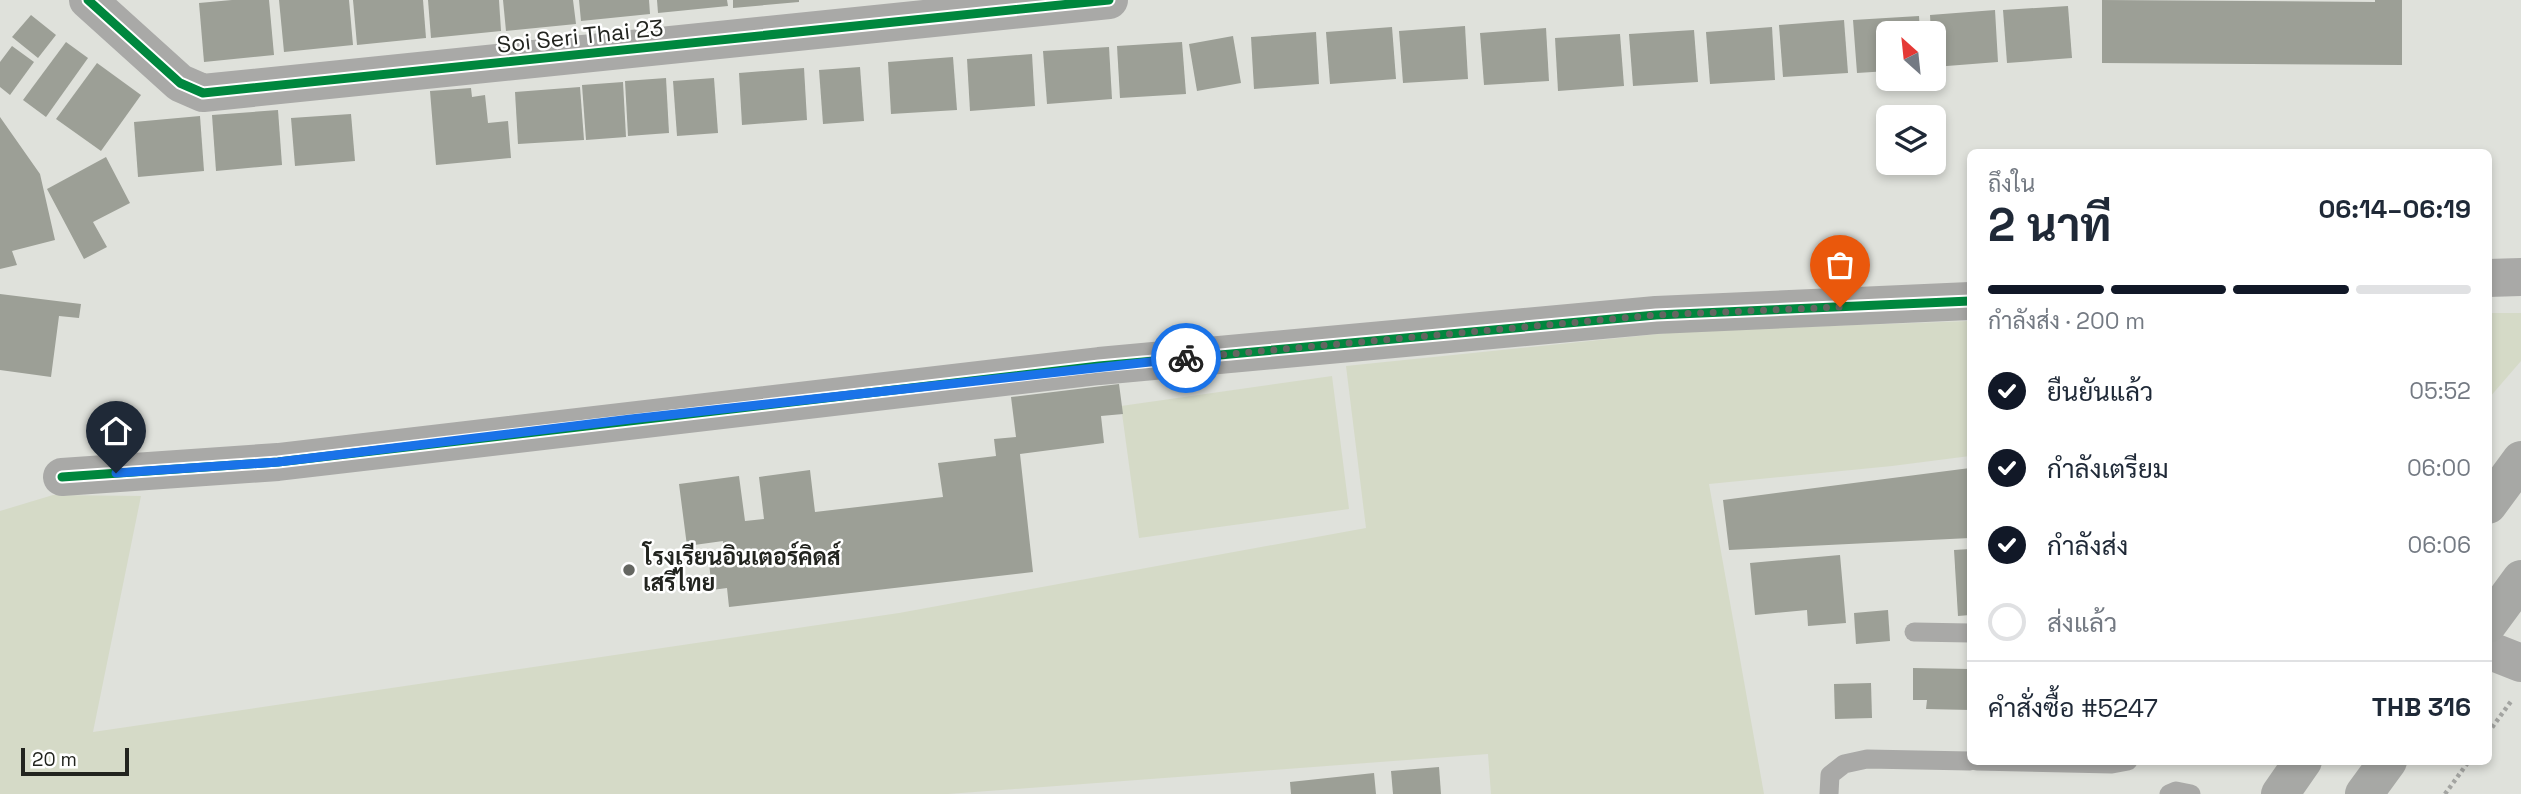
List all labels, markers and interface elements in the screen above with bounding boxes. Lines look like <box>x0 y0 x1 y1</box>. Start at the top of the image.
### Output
street label: Soi Seri Thai 23 <box>495 12 665 60</box>
north arrow <box>1876 21 1946 91</box>
map controls <box>1876 21 1946 175</box>
button: layers <box>1876 105 1946 175</box>
text: ถึงใน <box>1988 169 2035 199</box>
text: 06:14–06:19 <box>2318 192 2471 226</box>
text: 2 นาที <box>1988 196 2112 254</box>
pin <box>1810 235 1870 307</box>
icon: bag <box>1821 246 1859 284</box>
text: กำลังส่ง · 200 m <box>1988 306 2145 336</box>
courier <box>1151 323 1221 393</box>
icon: bike <box>1167 339 1205 377</box>
icon: check <box>1988 372 2026 410</box>
text: ยืนยันแล้ว <box>2047 375 2153 409</box>
text: 05:52 <box>2409 376 2471 406</box>
pin <box>86 401 146 473</box>
icon: home <box>97 412 135 450</box>
icon: check <box>1988 449 2026 487</box>
text: กำลังเตรียม <box>2047 452 2169 486</box>
text: 06:00 <box>2407 453 2471 483</box>
icon: check <box>1988 526 2026 564</box>
text: กำลังส่ง <box>2047 529 2128 563</box>
text: 06:06 <box>2408 530 2471 560</box>
place label: โรงเรียนอินเตอร์คิดส์ เสรีไทย <box>641 541 842 598</box>
marker: โรงเรียนอินเตอร์คิดส์ เสรีไทย <box>621 562 637 578</box>
text: ส่งแล้ว <box>2047 606 2117 640</box>
text: THB 316 <box>2372 690 2471 724</box>
text: คำสั่งซื้อ #5247 <box>1988 691 2158 725</box>
scale bar <box>21 745 130 777</box>
text: 20 m <box>32 747 77 772</box>

